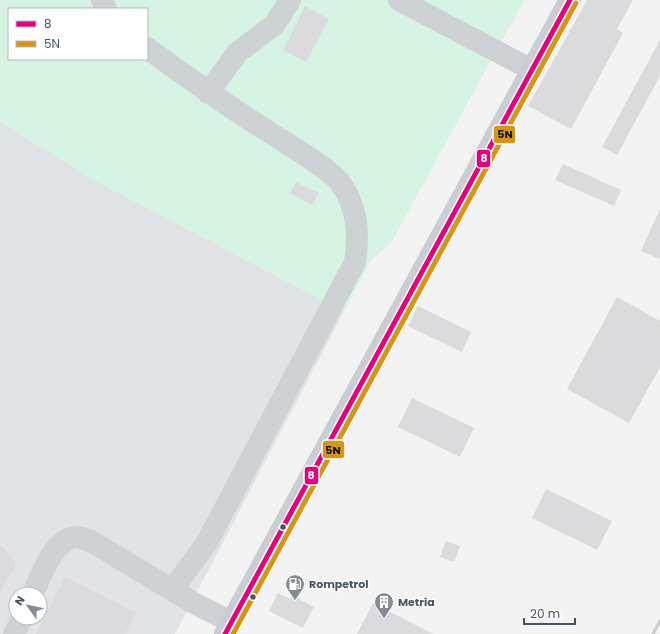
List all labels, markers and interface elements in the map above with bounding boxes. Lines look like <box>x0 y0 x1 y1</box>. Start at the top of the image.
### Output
legend <box>8 8 148 60</box>
text: 8 <box>44 15 52 32</box>
text: 5N <box>44 35 60 52</box>
line badge: 5N <box>493 125 516 144</box>
text: 5N <box>497 126 513 142</box>
line badge: 8 <box>476 149 491 168</box>
text: 8 <box>480 150 488 166</box>
line badge: 5N <box>322 440 345 459</box>
text: 5N <box>325 442 341 458</box>
line badge: 8 <box>304 466 319 485</box>
text: 8 <box>307 467 315 483</box>
unlabelled marker <box>278 522 288 532</box>
fuel station icon: Rompetrol <box>284 573 306 601</box>
place label: Rompetrol <box>309 576 369 592</box>
north arrow <box>8 586 48 626</box>
building icon: Metria <box>373 591 395 619</box>
unlabelled marker <box>248 592 258 602</box>
text: N <box>11 593 29 608</box>
place label: Metria <box>398 594 435 610</box>
scale bar <box>524 600 575 626</box>
text: 20 m <box>530 605 560 622</box>

